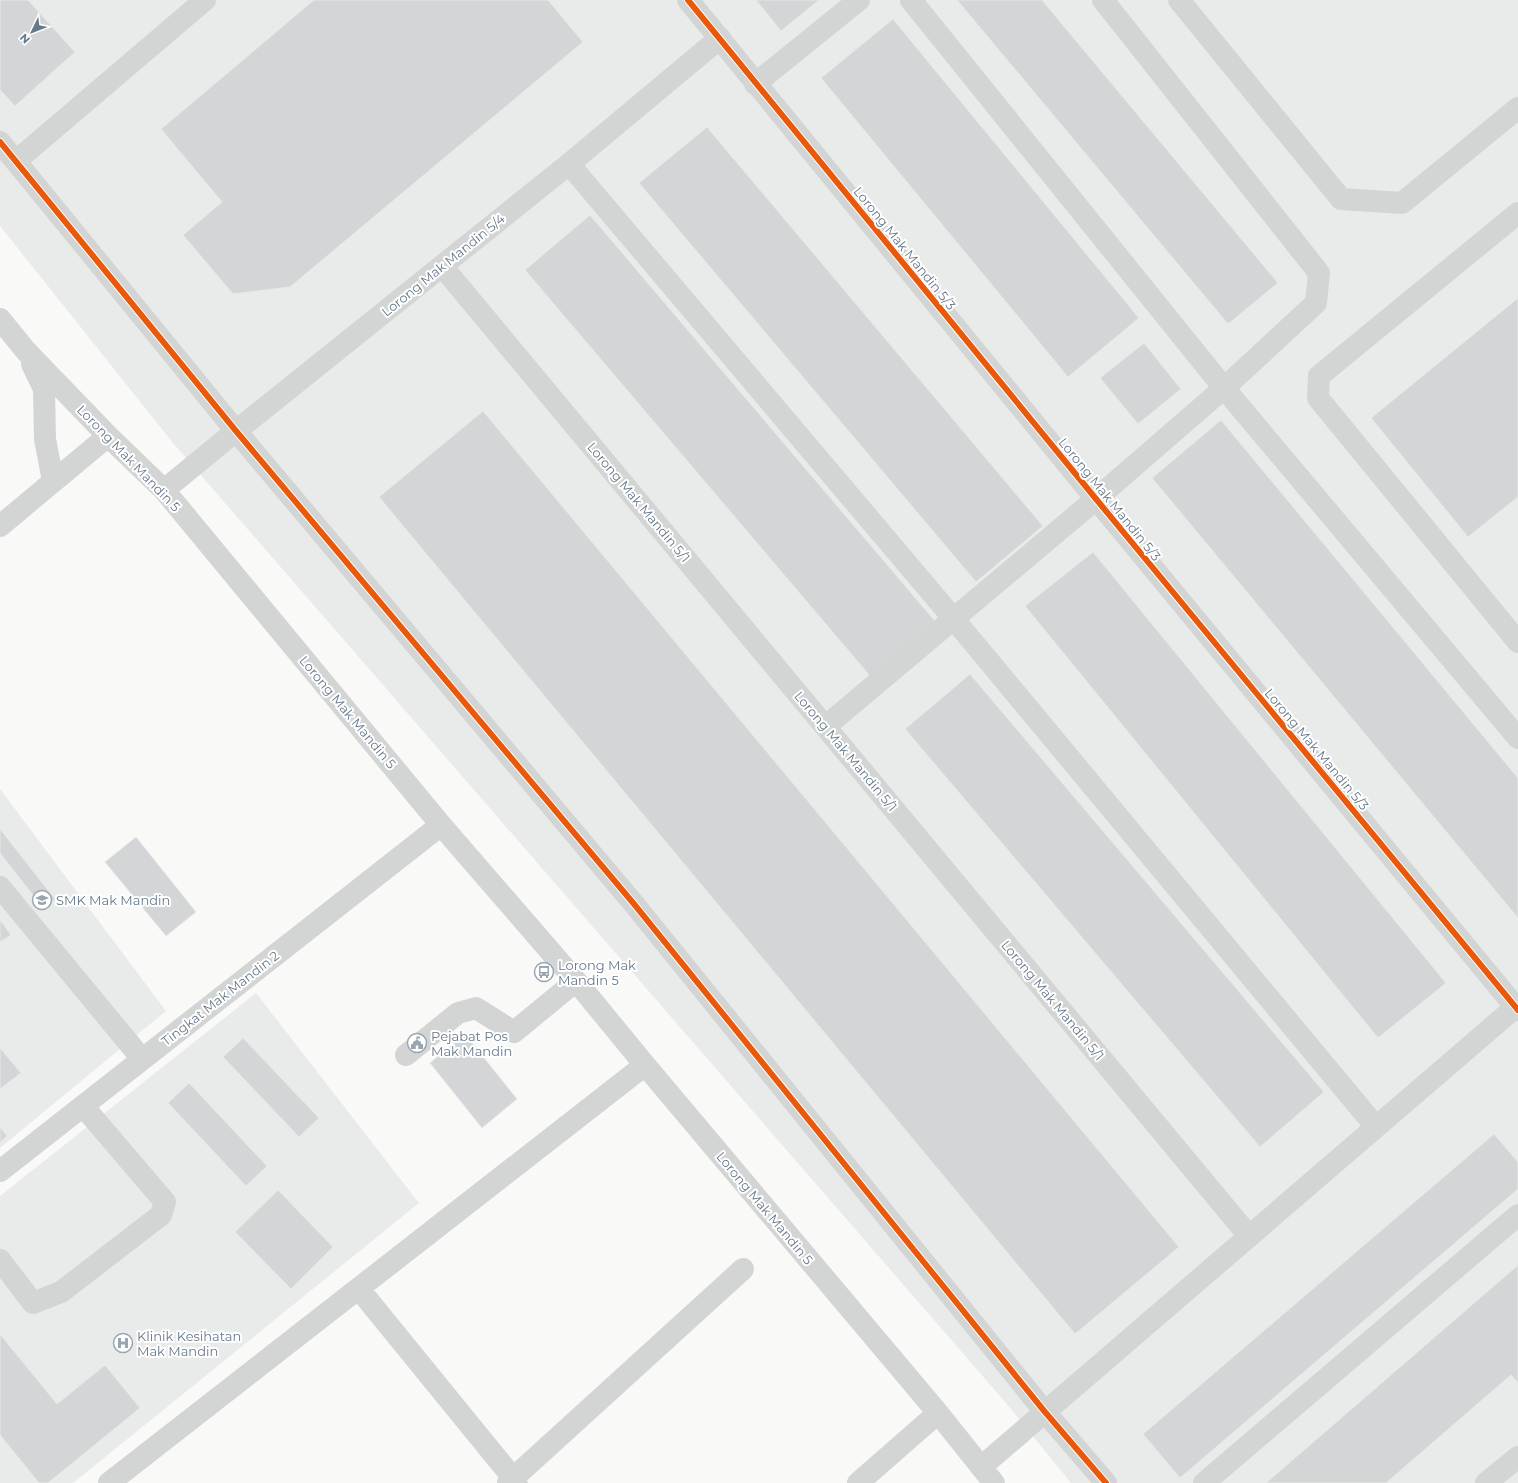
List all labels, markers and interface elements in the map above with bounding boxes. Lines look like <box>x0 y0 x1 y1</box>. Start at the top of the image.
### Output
north arrow <box>12 12 52 52</box>
text: N <box>17 31 33 47</box>
street label: Lorong Mak Mandin 5/3 <box>850 183 960 313</box>
street label: Lorong Mak Mandin 5/4 <box>378 210 508 320</box>
street label: Lorong Mak Mandin 5 <box>74 401 184 515</box>
street label: Lorong Mak Mandin 5/3 <box>1055 434 1165 564</box>
street label: Lorong Mak Mandin 5/1 <box>584 439 694 565</box>
street label: Lorong Mak Mandin 5 <box>296 652 400 772</box>
street label: Lorong Mak Mandin 5/3 <box>1261 685 1373 813</box>
street label: Lorong Mak Mandin 5/1 <box>791 688 901 814</box>
school or university icon: SMK Mak Mandin <box>31 889 53 911</box>
place label: SMK Mak Mandin <box>56 892 170 908</box>
street label: Lorong Mak Mandin 5/1 <box>998 937 1108 1063</box>
street label: Tingkat Mak Mandin 2 <box>158 947 282 1049</box>
place label: Lorong Mak Mandin 5 <box>558 957 636 988</box>
bus stop icon: Lorong Mak Mandin 5 <box>533 961 555 983</box>
place label: Pejabat Pos Mak Mandin <box>431 1028 512 1059</box>
public building icon: Pejabat Pos Mak Mandin <box>406 1032 428 1054</box>
street label: Lorong Mak Mandin 5 <box>713 1148 817 1268</box>
place label: Klinik Kesihatan Mak Mandin <box>137 1328 241 1359</box>
hospital icon: Klinik Kesihatan Mak Mandin <box>112 1332 134 1354</box>

